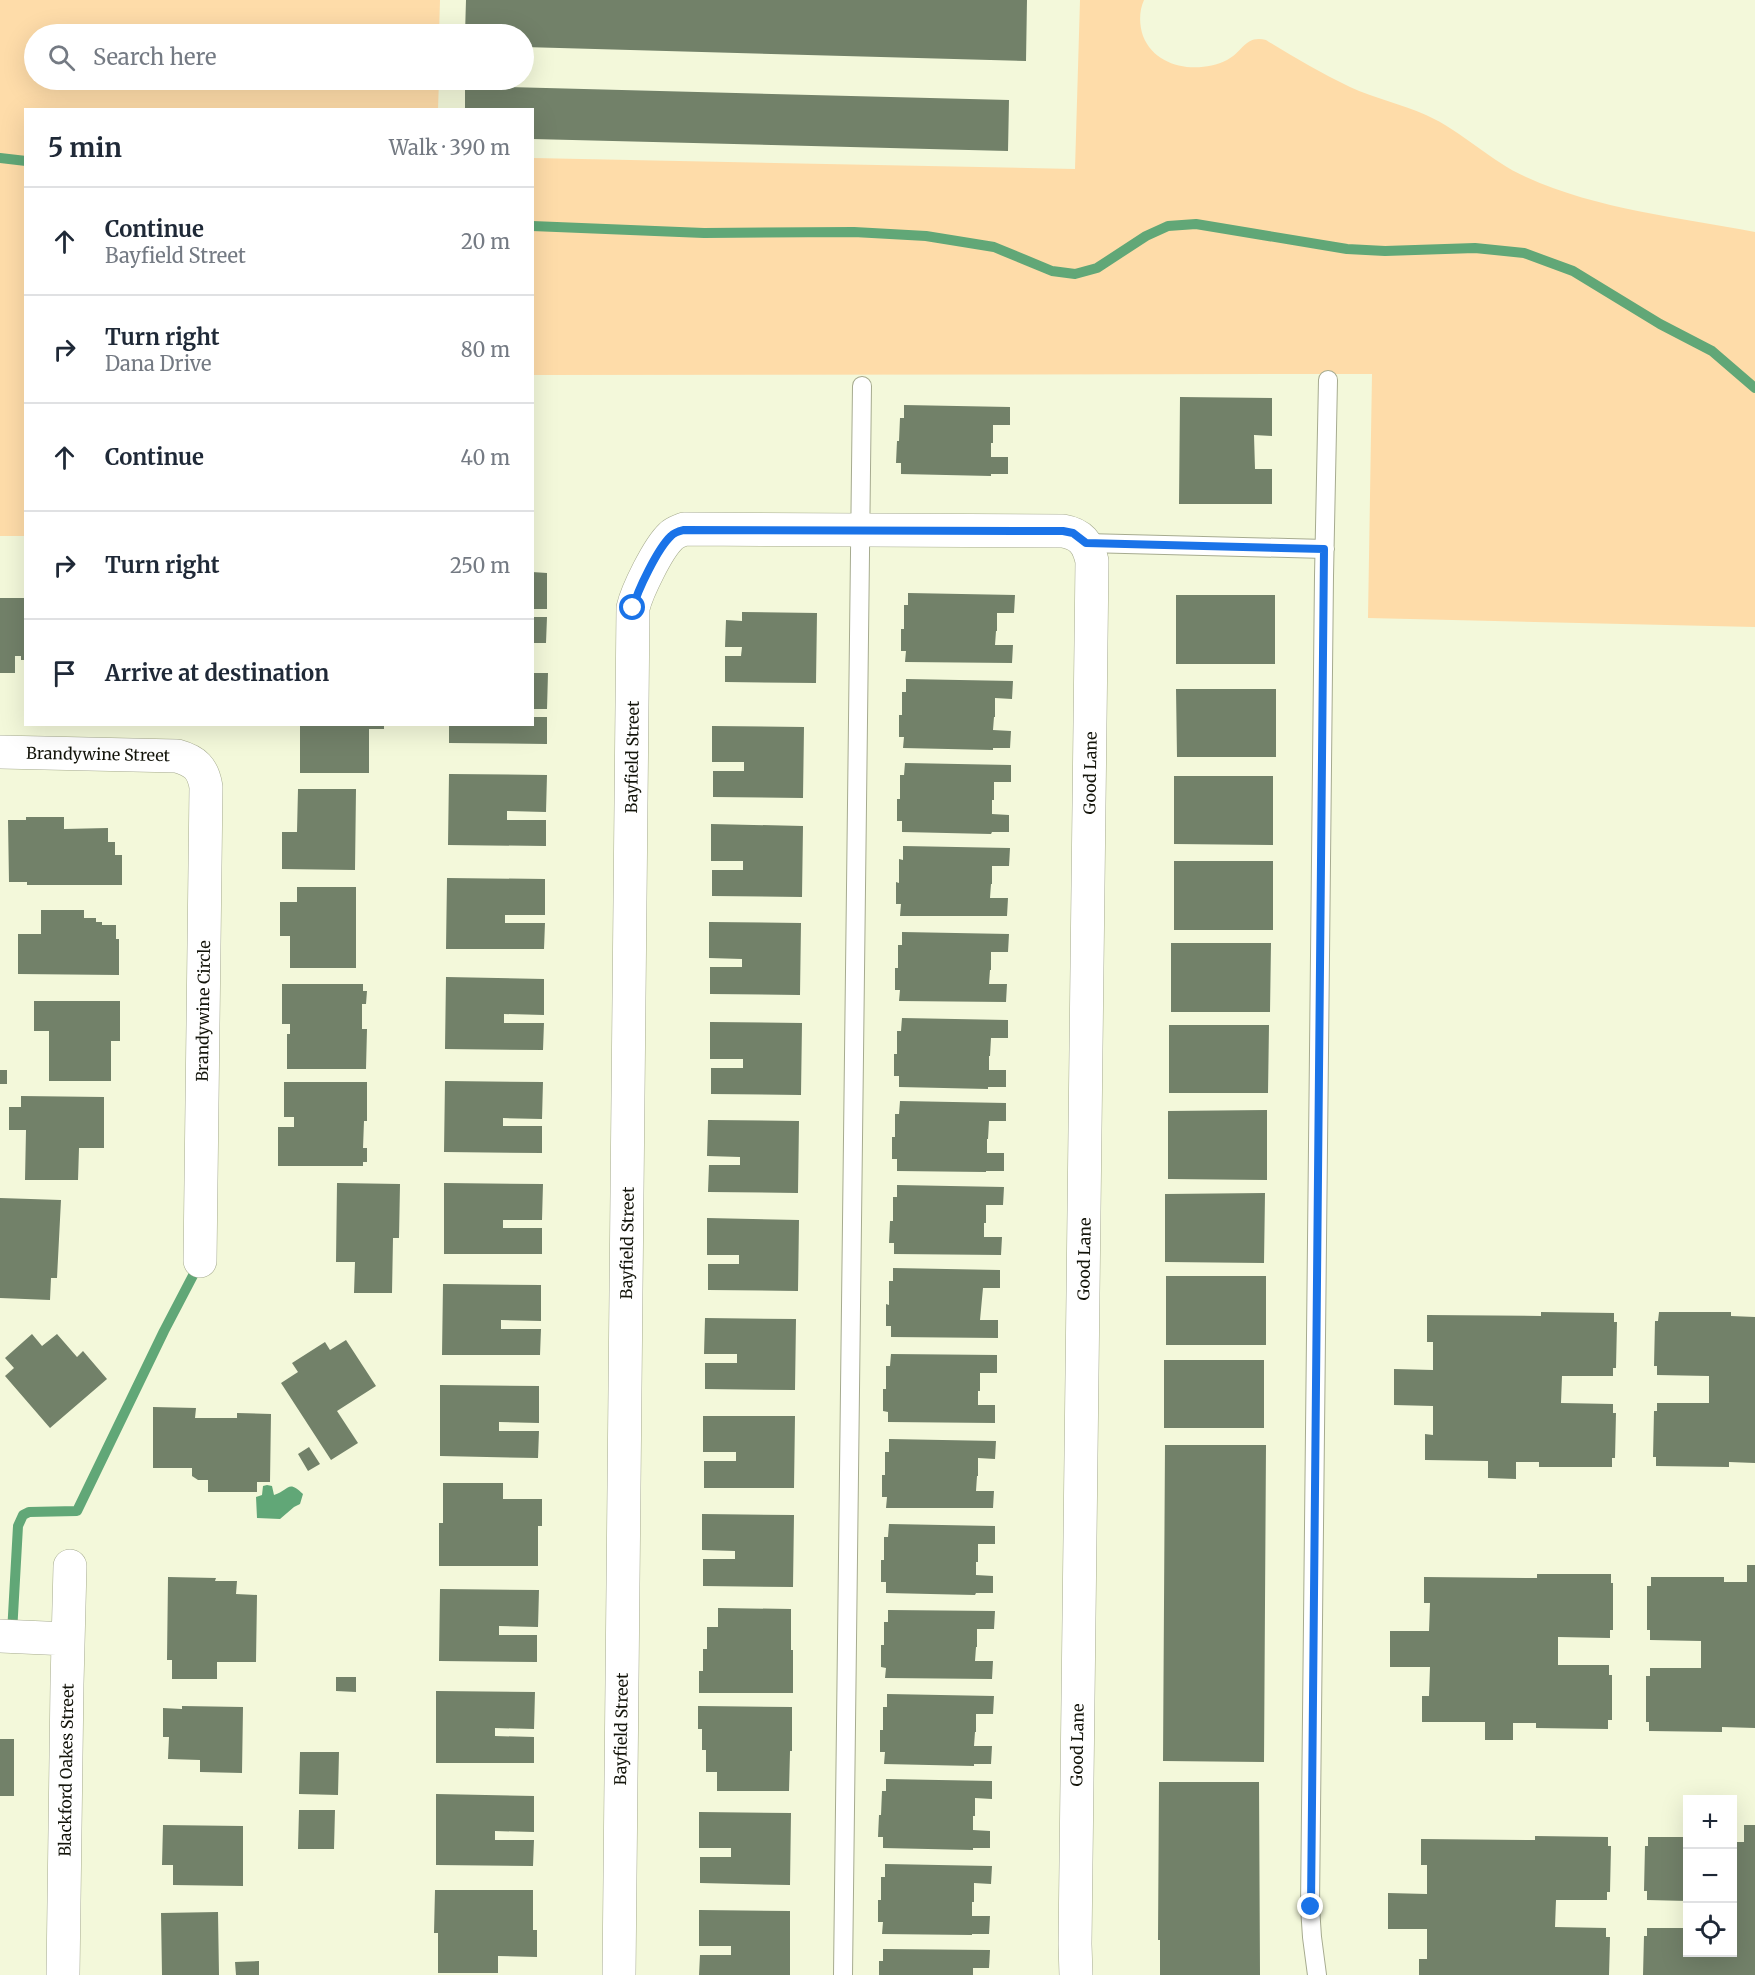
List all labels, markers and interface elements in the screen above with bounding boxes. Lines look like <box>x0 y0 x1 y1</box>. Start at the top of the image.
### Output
search box <box>24 24 534 90</box>
icon: search <box>45 41 78 74</box>
text: Search here <box>93 43 216 71</box>
text: 5 min <box>48 131 122 164</box>
text: Walk · 390 m <box>389 135 510 160</box>
text: Continue <box>105 215 204 243</box>
icon: ahead <box>48 225 81 258</box>
text: 20 m <box>461 229 510 254</box>
text: Bayfield Street <box>105 243 246 268</box>
text: Turn right <box>105 323 219 351</box>
icon: right <box>48 333 81 366</box>
text: 80 m <box>461 337 510 362</box>
text: Dana Drive <box>105 351 211 376</box>
icon: ahead <box>48 441 81 474</box>
text: Continue <box>105 443 204 471</box>
text: 40 m <box>460 445 510 470</box>
icon: right <box>48 549 81 582</box>
text: Turn right <box>105 551 219 579</box>
text: 250 m <box>450 553 510 578</box>
route start <box>619 594 645 620</box>
icon: arrive <box>48 657 81 690</box>
text: Arrive at destination <box>105 659 329 687</box>
street label: Bayfield Street <box>621 700 643 813</box>
street label: Good Lane <box>1079 731 1101 815</box>
street label: Brandywine Street <box>26 743 171 765</box>
street label: Brandywine Circle <box>192 940 214 1082</box>
street label: Bayfield Street <box>616 1186 638 1299</box>
street label: Good Lane <box>1073 1217 1095 1301</box>
street label: Bayfield Street <box>610 1672 632 1785</box>
street label: Blackford Oakes Street <box>54 1682 78 1857</box>
street label: Good Lane <box>1066 1703 1088 1787</box>
map controls <box>1683 1795 1737 1957</box>
button: + <box>1683 1795 1737 1849</box>
button: − <box>1683 1849 1737 1903</box>
route end <box>1297 1893 1323 1919</box>
button: locate <box>1683 1903 1737 1957</box>

